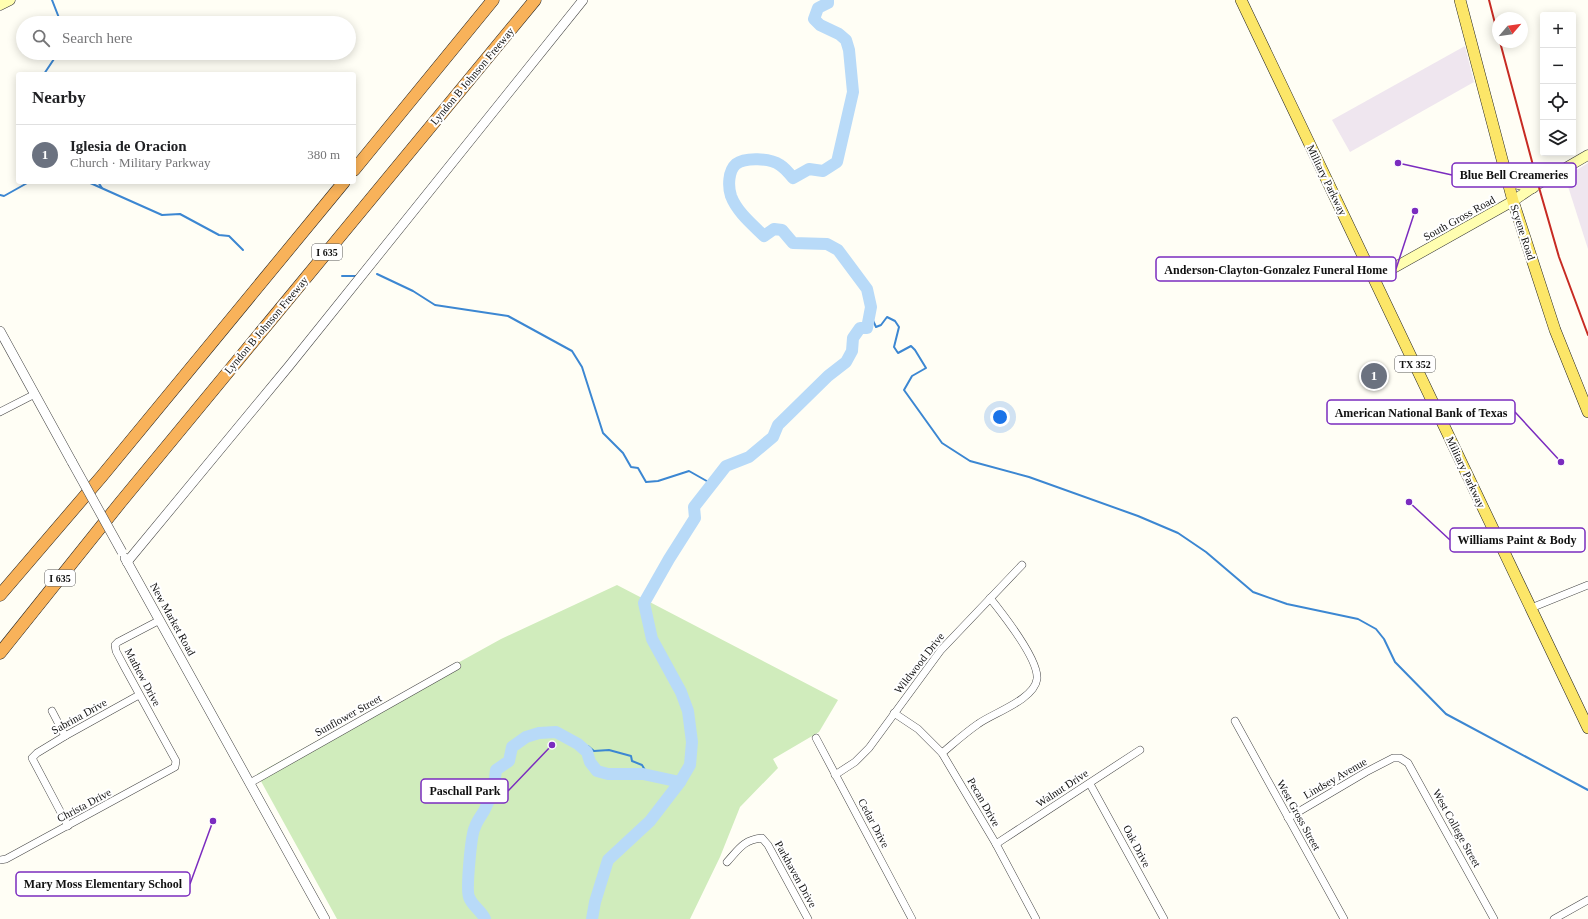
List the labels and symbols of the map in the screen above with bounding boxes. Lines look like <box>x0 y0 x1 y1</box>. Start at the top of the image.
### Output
north arrow <box>1492 12 1528 48</box>
street label: Lyndon B Johnson Freeway <box>428 25 516 127</box>
street label: Military Parkway <box>1305 143 1350 218</box>
callout: Blue Bell Creameries <box>1452 163 1576 187</box>
text: Blue Bell Creameries <box>1460 168 1569 182</box>
street label: South Gross Road <box>1421 193 1497 243</box>
street label: Scyene Road <box>1508 203 1538 262</box>
road number: I 635 <box>312 244 342 260</box>
callout: Anderson-Clayton-Gonzalez Funeral Home <box>1156 257 1396 281</box>
text: Anderson-Clayton-Gonzalez Funeral Home <box>1164 263 1388 277</box>
street label: Lyndon B Johnson Freeway <box>222 274 310 376</box>
road number: TX 352 <box>1395 356 1435 372</box>
pin: 1 <box>1361 361 1387 391</box>
callout: American National Bank of Texas <box>1327 400 1515 424</box>
text: American National Bank of Texas <box>1335 406 1508 420</box>
your location <box>990 407 1010 427</box>
street label: Military Parkway <box>1444 434 1488 510</box>
callout: Williams Paint & Body <box>1450 528 1585 552</box>
text: Williams Paint & Body <box>1458 533 1576 547</box>
road number: I 635 <box>45 570 75 586</box>
street label: New Market Road <box>148 581 198 658</box>
street label: Wildwood Drive <box>892 630 947 696</box>
street label: Mathew Drive <box>123 646 163 708</box>
street label: Sunflower Street <box>313 692 383 738</box>
street label: Sabrina Drive <box>49 696 109 736</box>
street label: Lindsey Avenue <box>1301 755 1369 801</box>
street label: Walnut Drive <box>1034 767 1090 809</box>
street label: Pecan Drive <box>965 776 1003 829</box>
street label: West Gross Street <box>1275 778 1323 852</box>
callout: Paschall Park <box>421 779 508 803</box>
text: Paschall Park <box>430 784 501 798</box>
street label: Christa Drive <box>55 786 113 824</box>
street label: West College Street <box>1431 787 1483 869</box>
street label: Cedar Drive <box>856 796 892 850</box>
street label: Oak Drive <box>1121 823 1153 869</box>
street label: Parkhaven Drive <box>773 839 819 909</box>
callout: Mary Moss Elementary School <box>16 872 190 896</box>
text: Mary Moss Elementary School <box>24 877 183 891</box>

